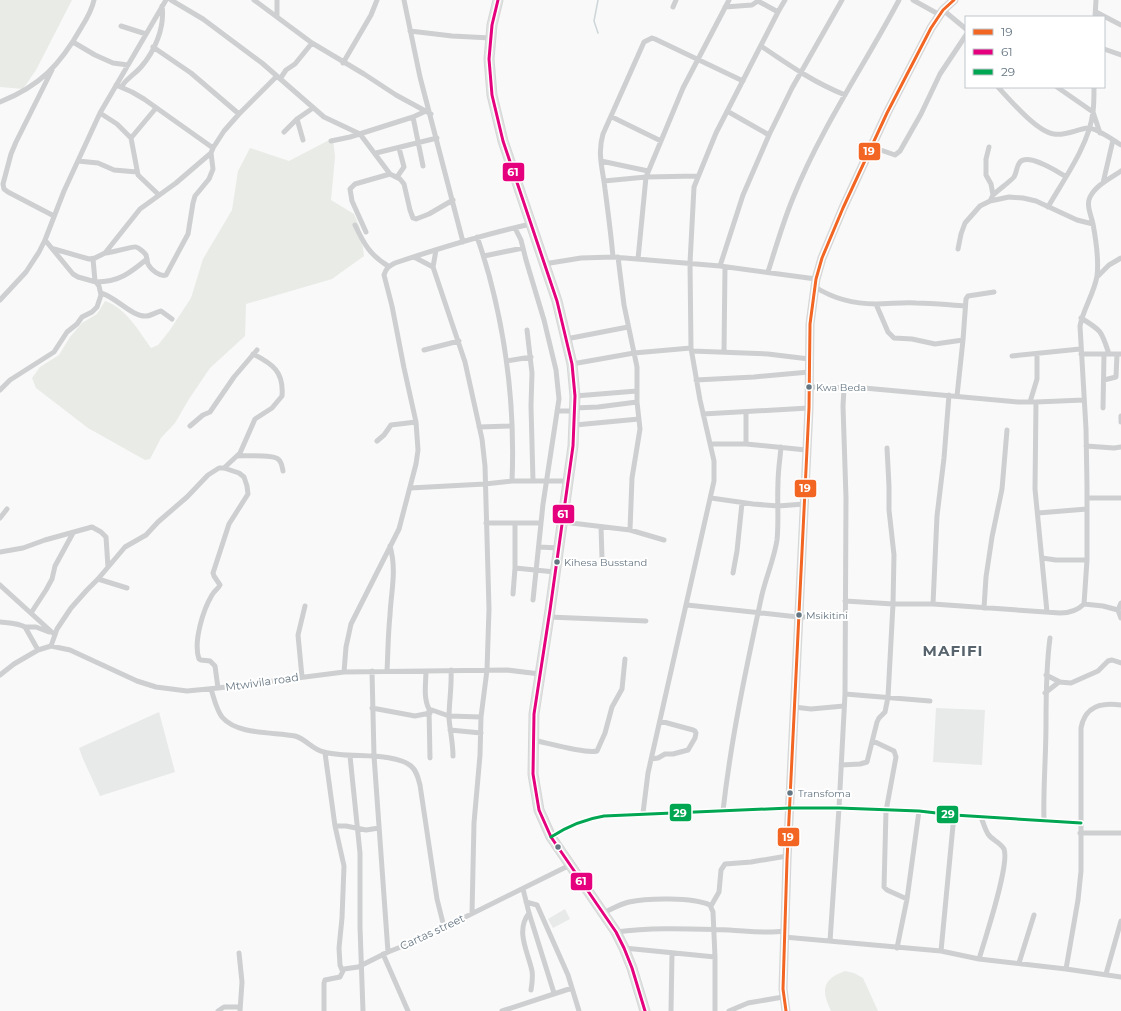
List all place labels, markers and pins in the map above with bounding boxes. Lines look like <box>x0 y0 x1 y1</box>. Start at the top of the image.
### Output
place label: Kwa Beda <box>816 381 866 394</box>
marker: Kwa Beda <box>804 382 814 392</box>
place label: Kihesa Busstand <box>564 556 647 569</box>
marker: Kihesa Busstand <box>552 557 562 567</box>
place label: Msikitini <box>806 609 848 622</box>
marker: Msikitini <box>794 610 804 620</box>
place label: Transfoma <box>798 787 851 800</box>
marker: Transfoma <box>785 788 795 798</box>
unlabelled marker <box>553 842 563 852</box>

